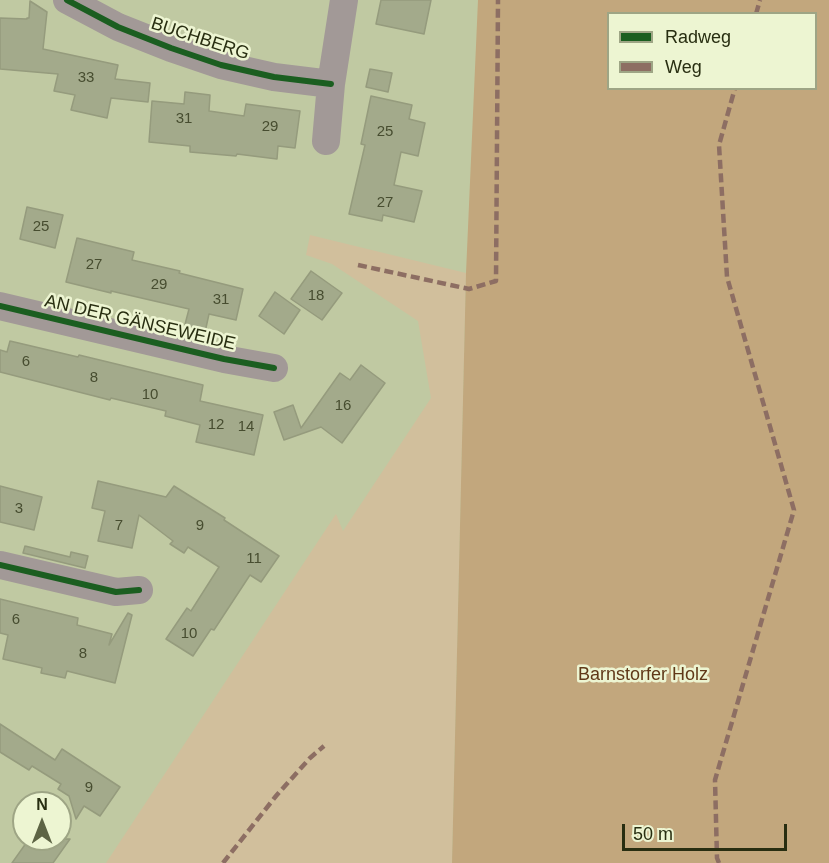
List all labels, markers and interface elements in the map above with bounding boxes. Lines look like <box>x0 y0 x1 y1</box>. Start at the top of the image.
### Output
legend <box>607 12 817 90</box>
street label: BUCHBERG <box>148 13 252 65</box>
text: Radweg <box>665 27 731 47</box>
text: Weg <box>665 57 702 77</box>
house number: 33 <box>78 69 94 87</box>
house number: 31 <box>176 110 192 128</box>
house number: 29 <box>262 118 278 136</box>
house number: 25 <box>377 123 393 141</box>
house number: 27 <box>377 194 393 212</box>
house number: 25 <box>33 218 49 236</box>
house number: 27 <box>86 256 102 274</box>
house number: 29 <box>151 276 167 294</box>
house number: 18 <box>308 287 324 305</box>
street label: AN DER GÄNSEWEIDE <box>43 291 237 355</box>
house number: 31 <box>213 291 229 309</box>
house number: 6 <box>22 353 30 371</box>
house number: 8 <box>90 369 98 387</box>
house number: 10 <box>142 386 158 404</box>
house number: 16 <box>335 397 351 415</box>
house number: 12 <box>208 416 224 434</box>
house number: 14 <box>238 418 254 436</box>
house number: 3 <box>15 500 23 518</box>
house number: 7 <box>115 517 123 535</box>
house number: 9 <box>196 517 204 535</box>
house number: 11 <box>246 550 262 568</box>
house number: 6 <box>12 611 20 629</box>
house number: 10 <box>181 625 197 643</box>
house number: 8 <box>79 645 87 663</box>
park label: Barnstorfer Holz <box>578 664 708 686</box>
house number: 9 <box>85 779 93 797</box>
north arrow <box>12 791 72 851</box>
text: N <box>36 796 48 813</box>
scale bar <box>625 812 790 850</box>
text: 50 m <box>633 824 673 844</box>

